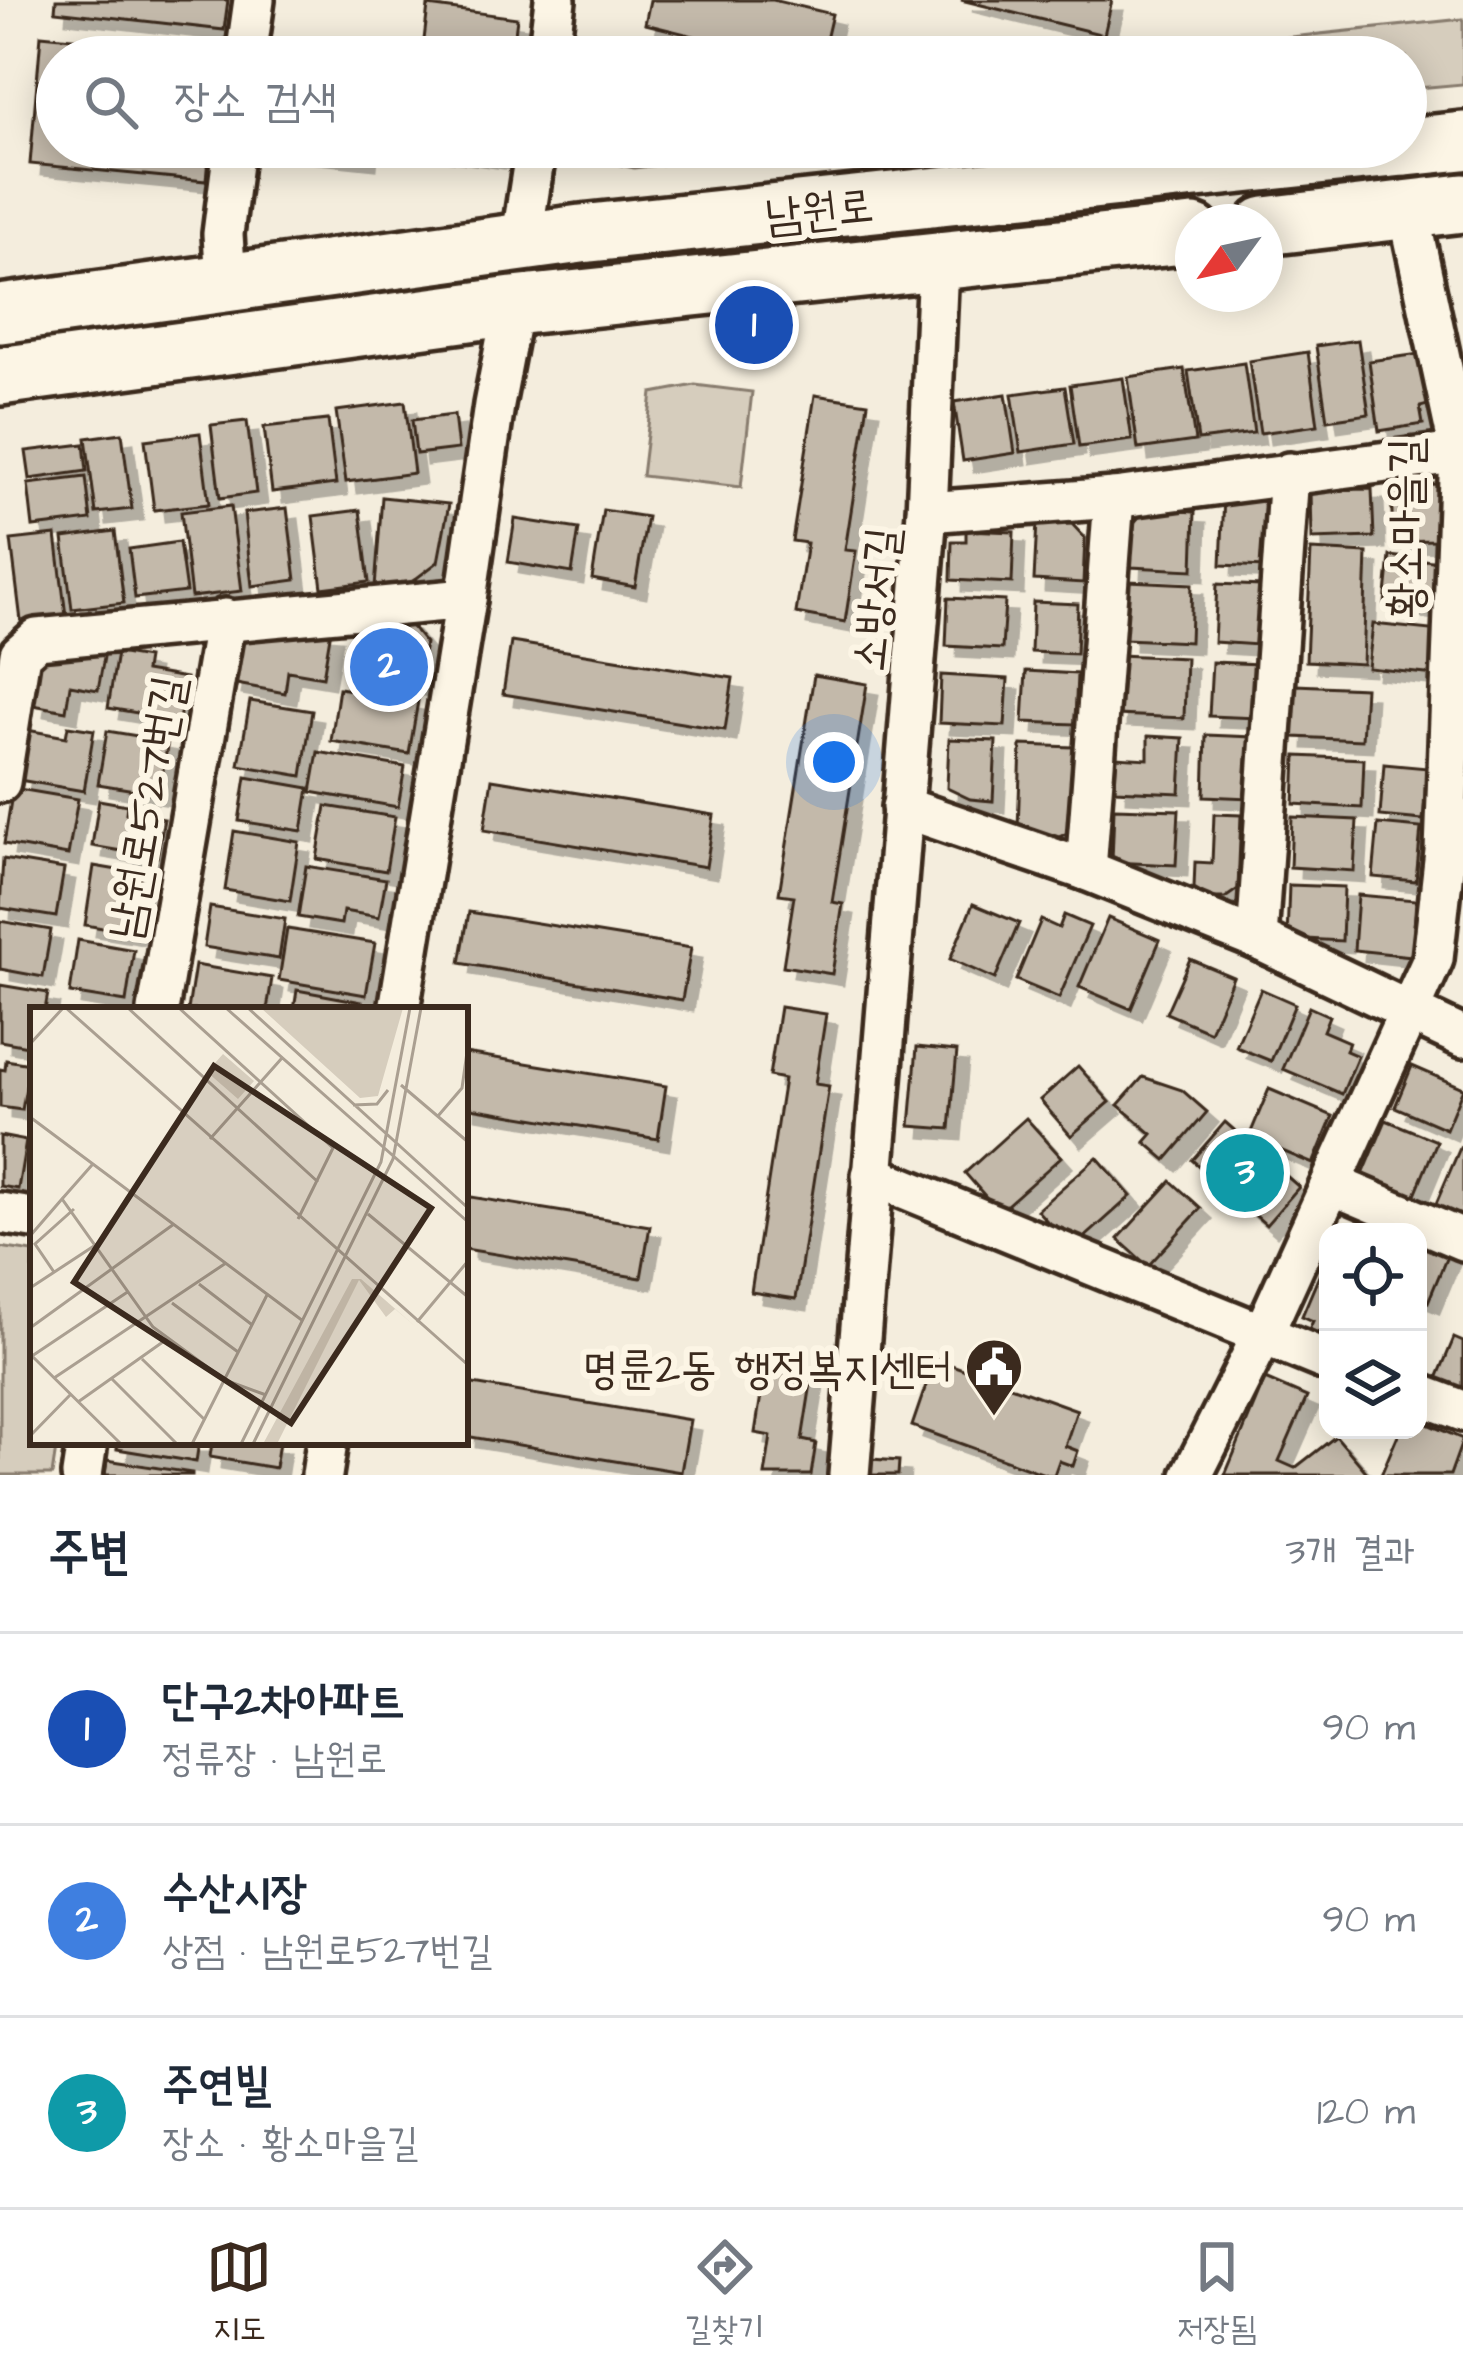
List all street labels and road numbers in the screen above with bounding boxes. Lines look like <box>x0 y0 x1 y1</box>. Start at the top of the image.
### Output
street label: 남원로 <box>762 175 877 248</box>
street label: 황소마을길 <box>1376 437 1438 619</box>
street label: 소방서길 <box>839 524 915 675</box>
street label: 남원로527번길 <box>94 671 202 944</box>

